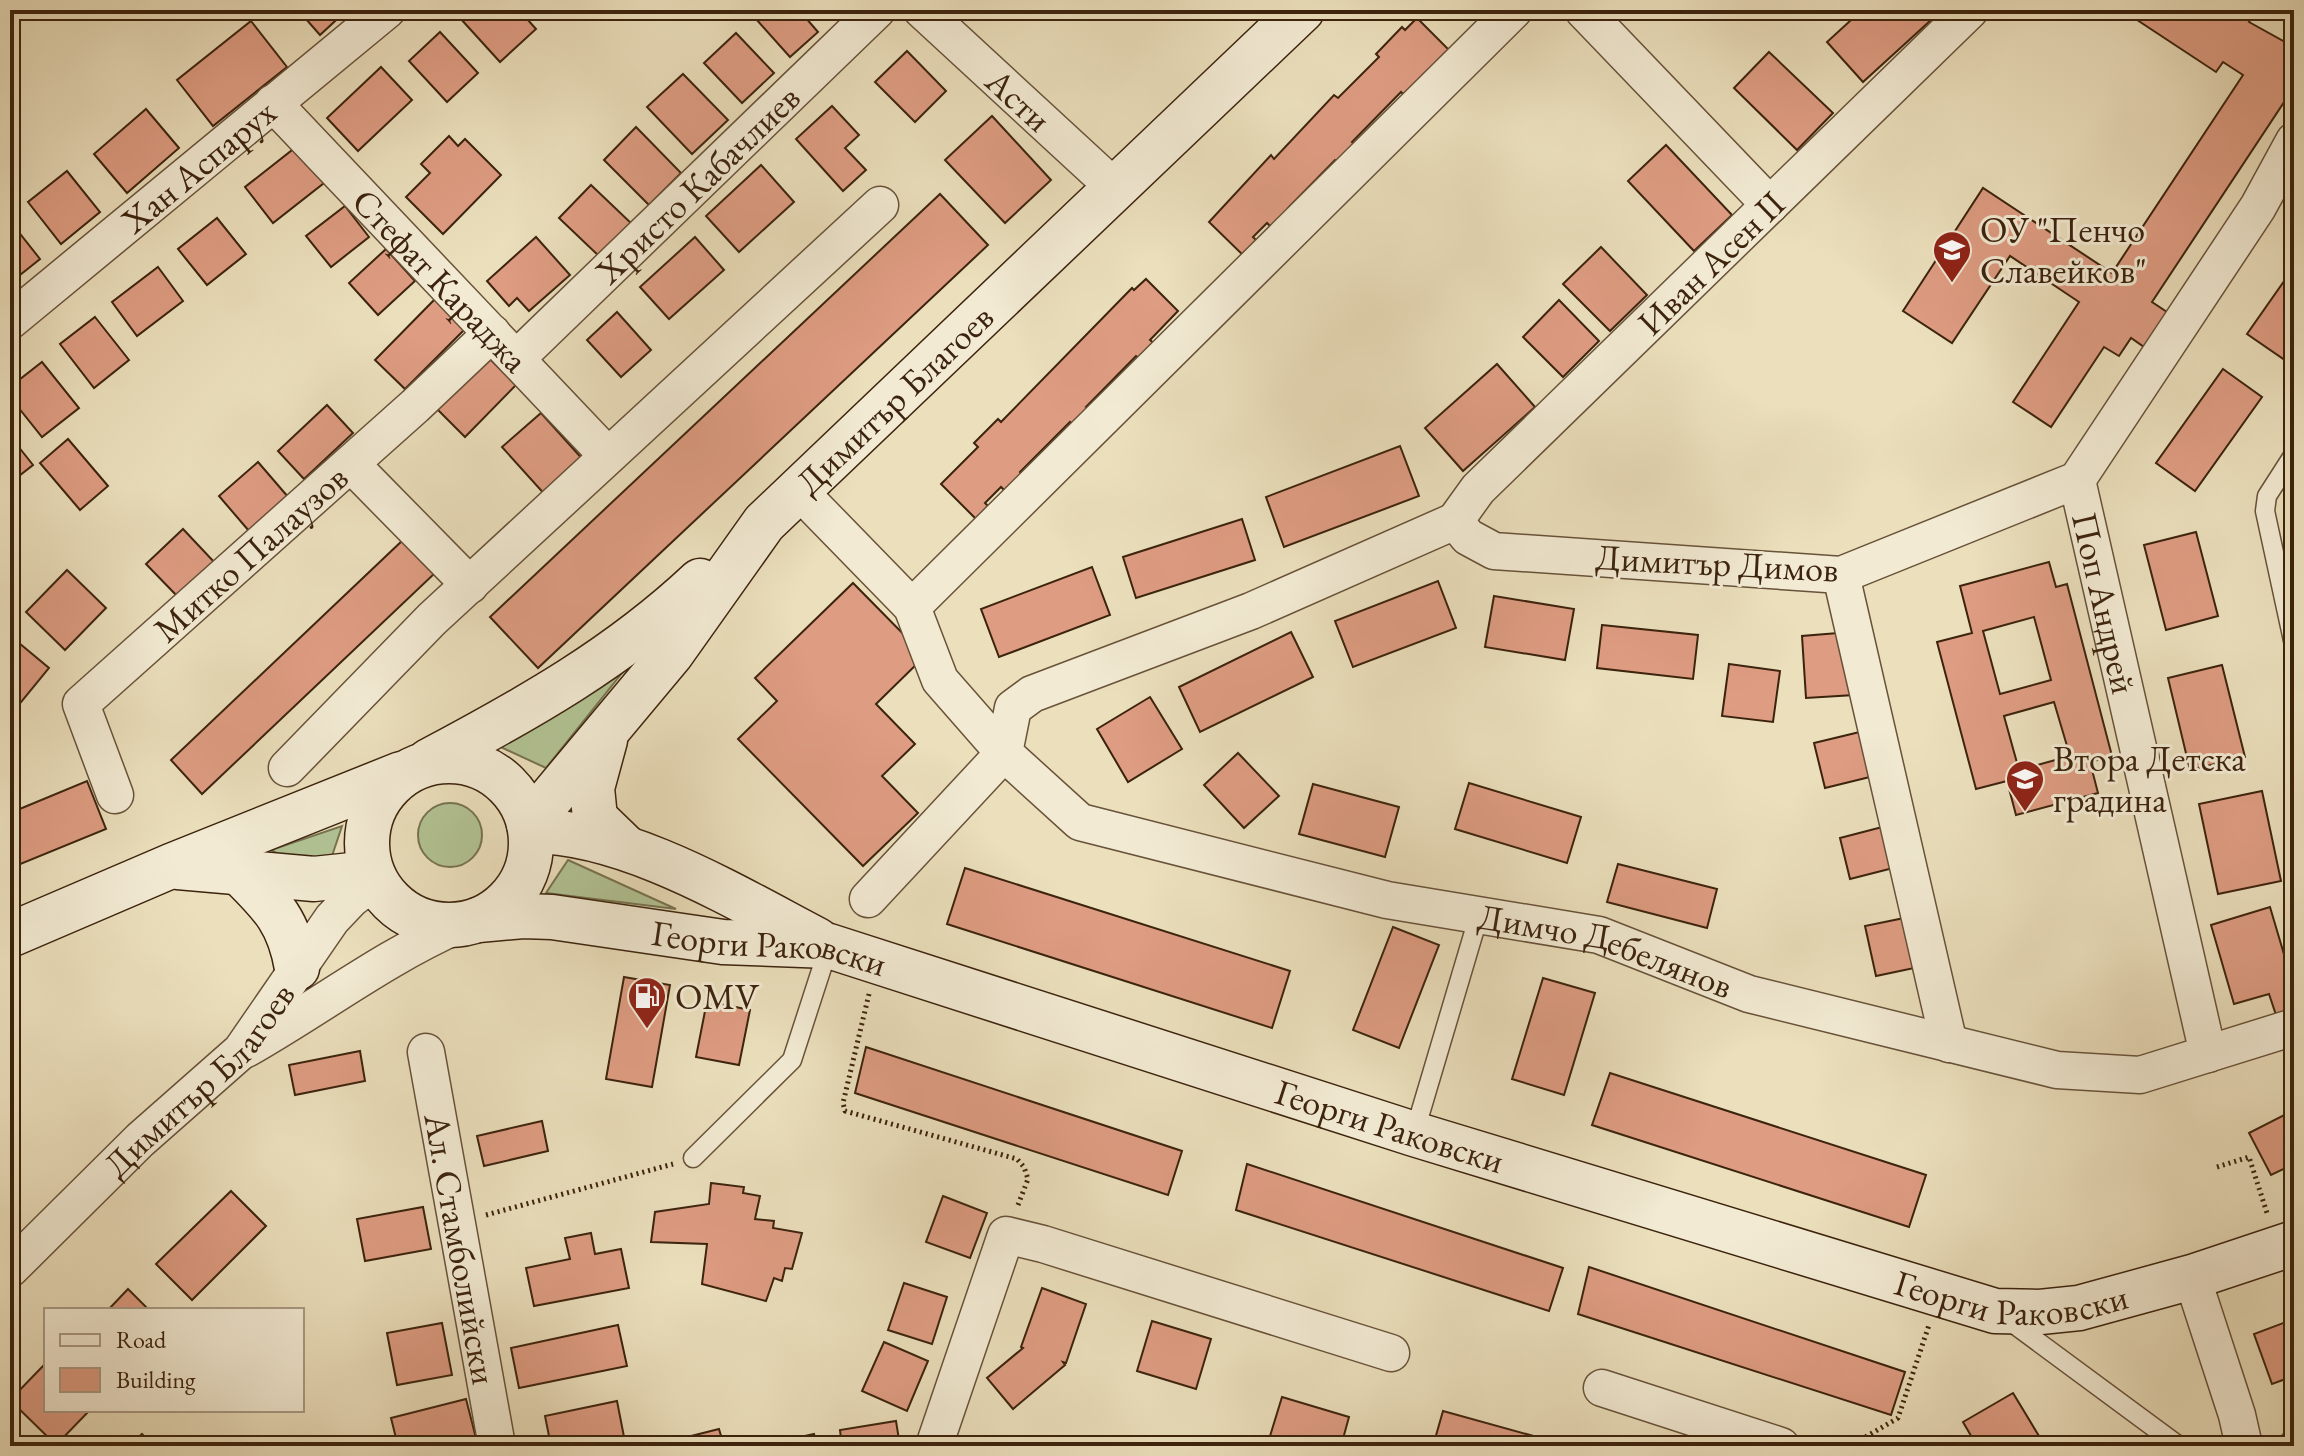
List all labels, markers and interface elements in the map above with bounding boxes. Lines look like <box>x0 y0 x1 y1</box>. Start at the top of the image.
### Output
street label: Асти <box>975 57 1062 142</box>
street label: Христо Кабачлиев <box>584 74 809 294</box>
street label: Хан Аспарух <box>111 88 285 244</box>
street label: Стефат Караджа <box>342 178 540 382</box>
street label: Иван Асен II <box>1627 180 1794 345</box>
place label: ОУ "Пенчо Славейков" <box>1980 206 2147 294</box>
school or university icon: ОУ "Пенчо Славейков" <box>1931 229 1973 284</box>
street label: Димитър Благоев <box>785 294 1003 504</box>
street label: Митко Палаузов <box>143 454 357 652</box>
street label: Поп Андрей <box>2062 508 2149 698</box>
street label: Димитър Димов <box>1594 533 1840 593</box>
place label: Втора Детска градина <box>2053 735 2246 823</box>
school or university icon: Втора Детска градина <box>2004 758 2046 813</box>
street label: Димчо Дебелянов <box>1475 892 1740 1009</box>
street label: Георги Раковски <box>649 908 893 987</box>
street label: Димитър Благоев <box>93 973 305 1187</box>
place label: OMV <box>675 973 760 1020</box>
fuel station icon: OMV <box>626 975 668 1030</box>
street label: Георги Раковски <box>1270 1068 1510 1184</box>
street label: Ал. Стамболийски <box>414 1109 509 1388</box>
street label: Георги Раковски <box>1889 1258 2133 1336</box>
legend <box>44 1308 304 1412</box>
text: Road <box>116 1324 167 1355</box>
text: Building <box>116 1364 196 1395</box>

